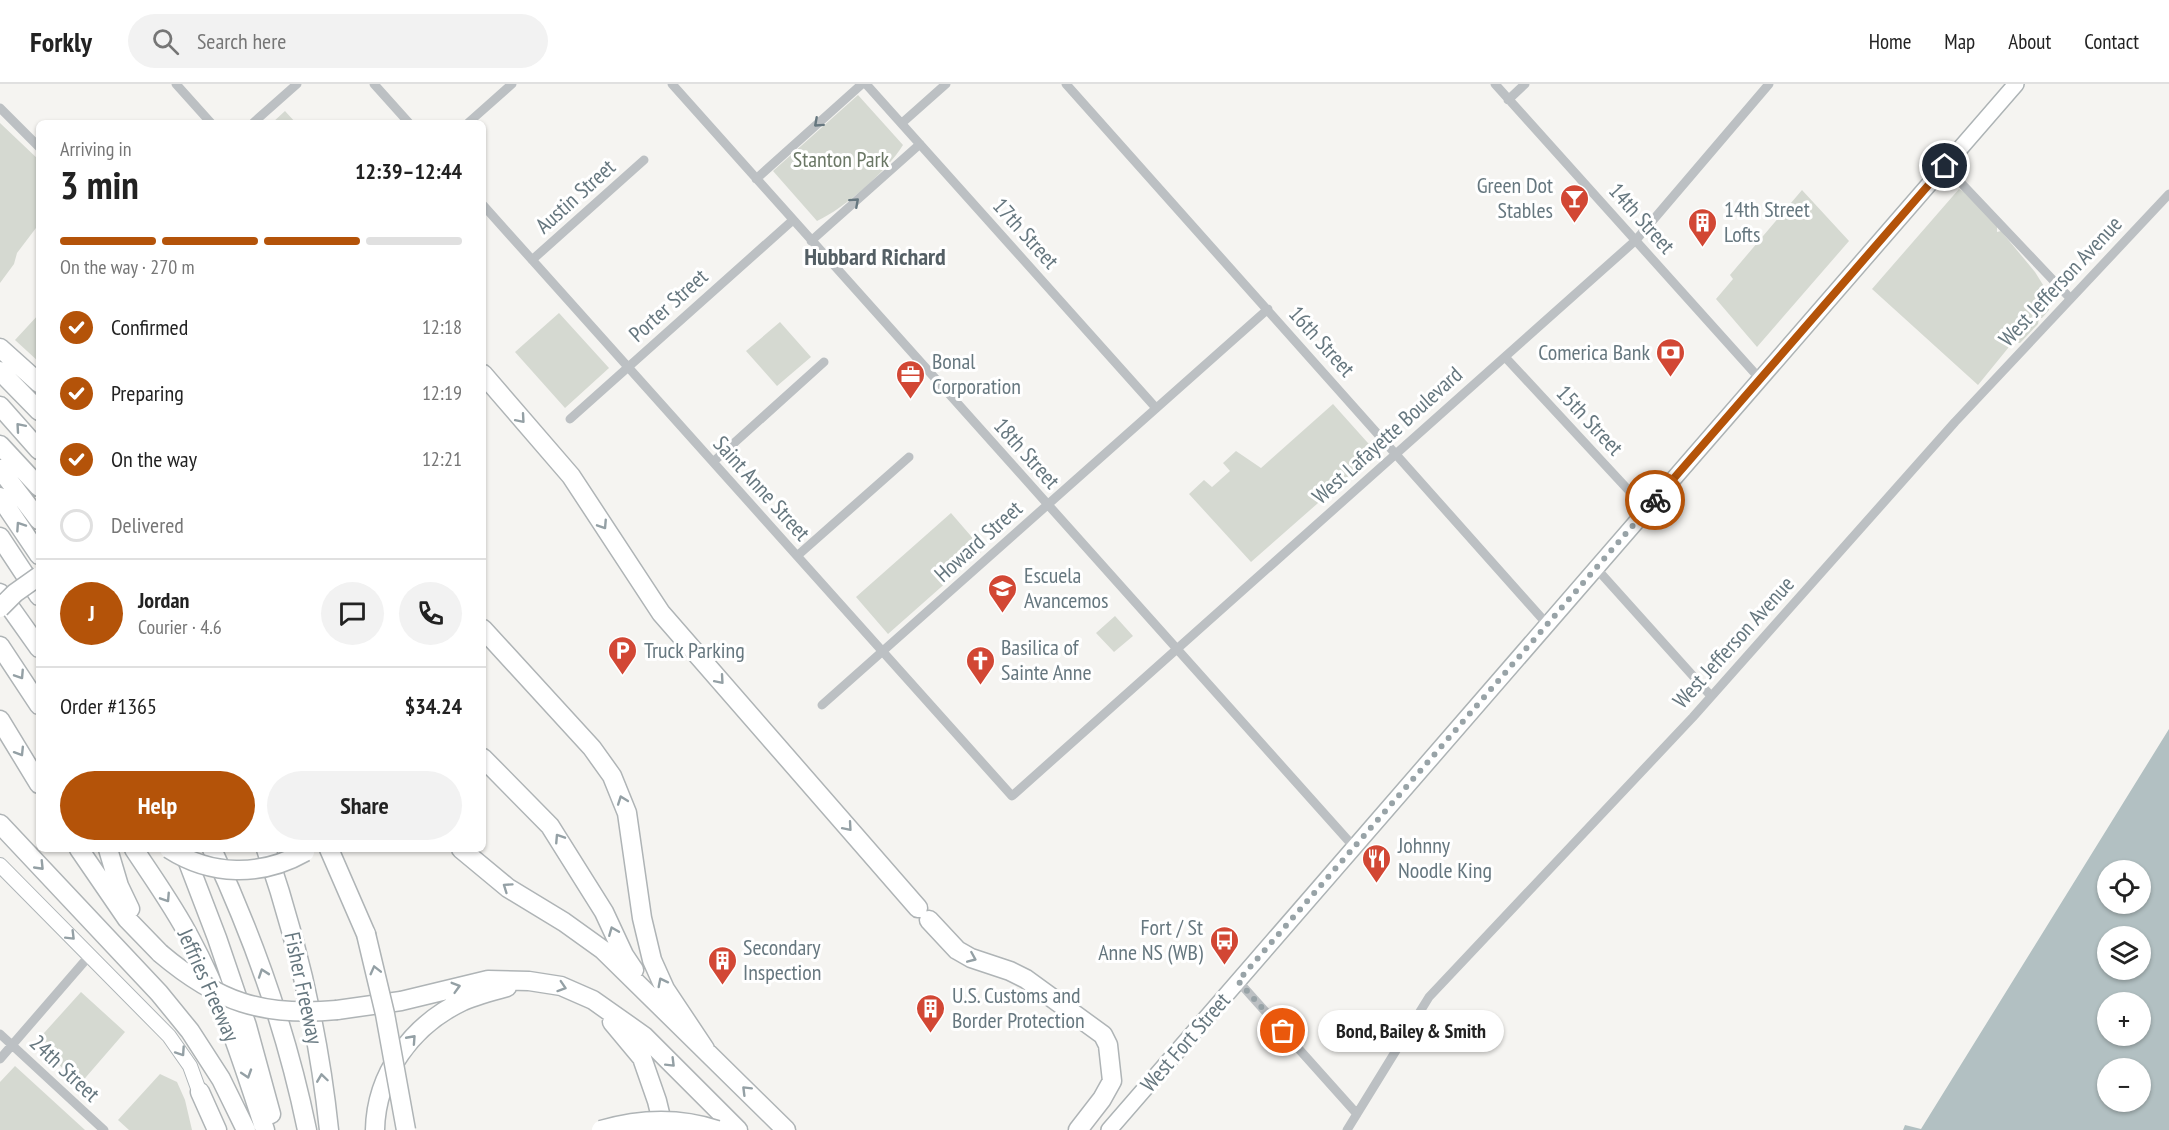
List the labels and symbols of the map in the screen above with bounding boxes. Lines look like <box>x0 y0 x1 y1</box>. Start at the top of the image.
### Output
one-way arrow <box>815 116 825 127</box>
pin <box>1919 140 1970 191</box>
park label: Stanton Park <box>793 145 890 173</box>
street label: Austin Street <box>529 153 621 239</box>
place label: Green Dot Stables <box>1477 171 1553 224</box>
street label: 14th Street <box>1603 177 1681 259</box>
bar icon: Green Dot Stables <box>1558 182 1590 224</box>
street label: 17th Street <box>987 192 1065 274</box>
place label: 14th Street Lofts <box>1724 195 1810 248</box>
one-way arrow <box>848 198 859 209</box>
building icon: 14th Street Lofts <box>1687 206 1719 248</box>
street label: West Jefferson Avenue <box>1992 210 2128 352</box>
district label: Hubbard Richard <box>804 241 946 272</box>
street label: Porter Street <box>623 262 713 348</box>
street label: 16th Street <box>1283 300 1361 382</box>
bank icon: Comerica Bank <box>1655 336 1687 378</box>
place label: Comerica Bank <box>1538 338 1650 366</box>
place label: Bonal Corporation <box>932 347 1021 400</box>
office icon: Bonal Corporation <box>895 358 927 400</box>
street label: West Lafayette Boulevard <box>1306 360 1468 510</box>
street label: 15th Street <box>1551 379 1629 461</box>
one-way arrow <box>514 412 525 423</box>
street label: 18th Street <box>988 412 1066 494</box>
one-way arrow <box>16 423 27 434</box>
street label: Saint Anne Street <box>708 430 816 546</box>
courier <box>1625 470 1685 530</box>
street label: Howard Street <box>928 494 1028 588</box>
one-way arrow <box>596 518 607 529</box>
one-way arrow <box>16 522 27 533</box>
place label: Escuela Avancemos <box>1024 561 1109 614</box>
street label: West Jefferson Avenue <box>1666 570 1800 714</box>
school or university icon: Escuela Avancemos <box>987 572 1019 614</box>
place label: Basilica of Sainte Anne <box>1001 633 1092 686</box>
parking icon: Truck Parking <box>607 634 639 676</box>
place label: Truck Parking <box>644 636 745 664</box>
church icon: Basilica of Sainte Anne <box>964 644 996 686</box>
one-way arrow <box>12 669 24 679</box>
one-way arrow <box>713 673 724 684</box>
one-way arrow <box>12 746 24 756</box>
one-way arrow <box>617 795 630 806</box>
one-way arrow <box>841 820 852 831</box>
place label: Johnny Noodle King <box>1397 831 1492 884</box>
one-way arrow <box>554 834 566 844</box>
restaurant icon: Johnny Noodle King <box>1361 842 1393 884</box>
one-way arrow <box>33 859 44 870</box>
one-way arrow <box>502 883 513 894</box>
one-way arrow <box>158 892 170 902</box>
place label: Fort / St Anne NS (WB) <box>1098 913 1204 966</box>
street label: Jeffries Freeway <box>171 923 247 1046</box>
bus stop icon: Fort / St Anne NS (WB) <box>1208 924 1240 966</box>
one-way arrow <box>608 926 620 937</box>
one-way arrow <box>64 929 74 940</box>
street label: Fisher Freeway <box>278 929 330 1047</box>
place label: Secondary Inspection <box>743 933 822 986</box>
building icon: Secondary Inspection <box>706 944 738 986</box>
one-way arrow <box>966 951 977 963</box>
one-way arrow <box>370 965 383 975</box>
one-way arrow <box>257 968 270 979</box>
one-way arrow <box>658 978 669 988</box>
one-way arrow <box>556 980 567 992</box>
one-way arrow <box>451 981 461 994</box>
place label: U.S. Customs and Border Protection <box>952 981 1085 1034</box>
street label: West Fort Street <box>1134 987 1236 1097</box>
building icon: U.S. Customs and Border Protection <box>915 992 947 1034</box>
pin <box>1257 1005 1308 1056</box>
callout: Bond, Bailey & Smith <box>1319 1010 1505 1052</box>
street label: 24th Street <box>24 1029 106 1107</box>
one-way arrow <box>405 1035 416 1046</box>
one-way arrow <box>174 1046 185 1057</box>
one-way arrow <box>663 1056 674 1067</box>
one-way arrow <box>239 1068 252 1079</box>
one-way arrow <box>317 1074 329 1083</box>
one-way arrow <box>742 1086 753 1097</box>

